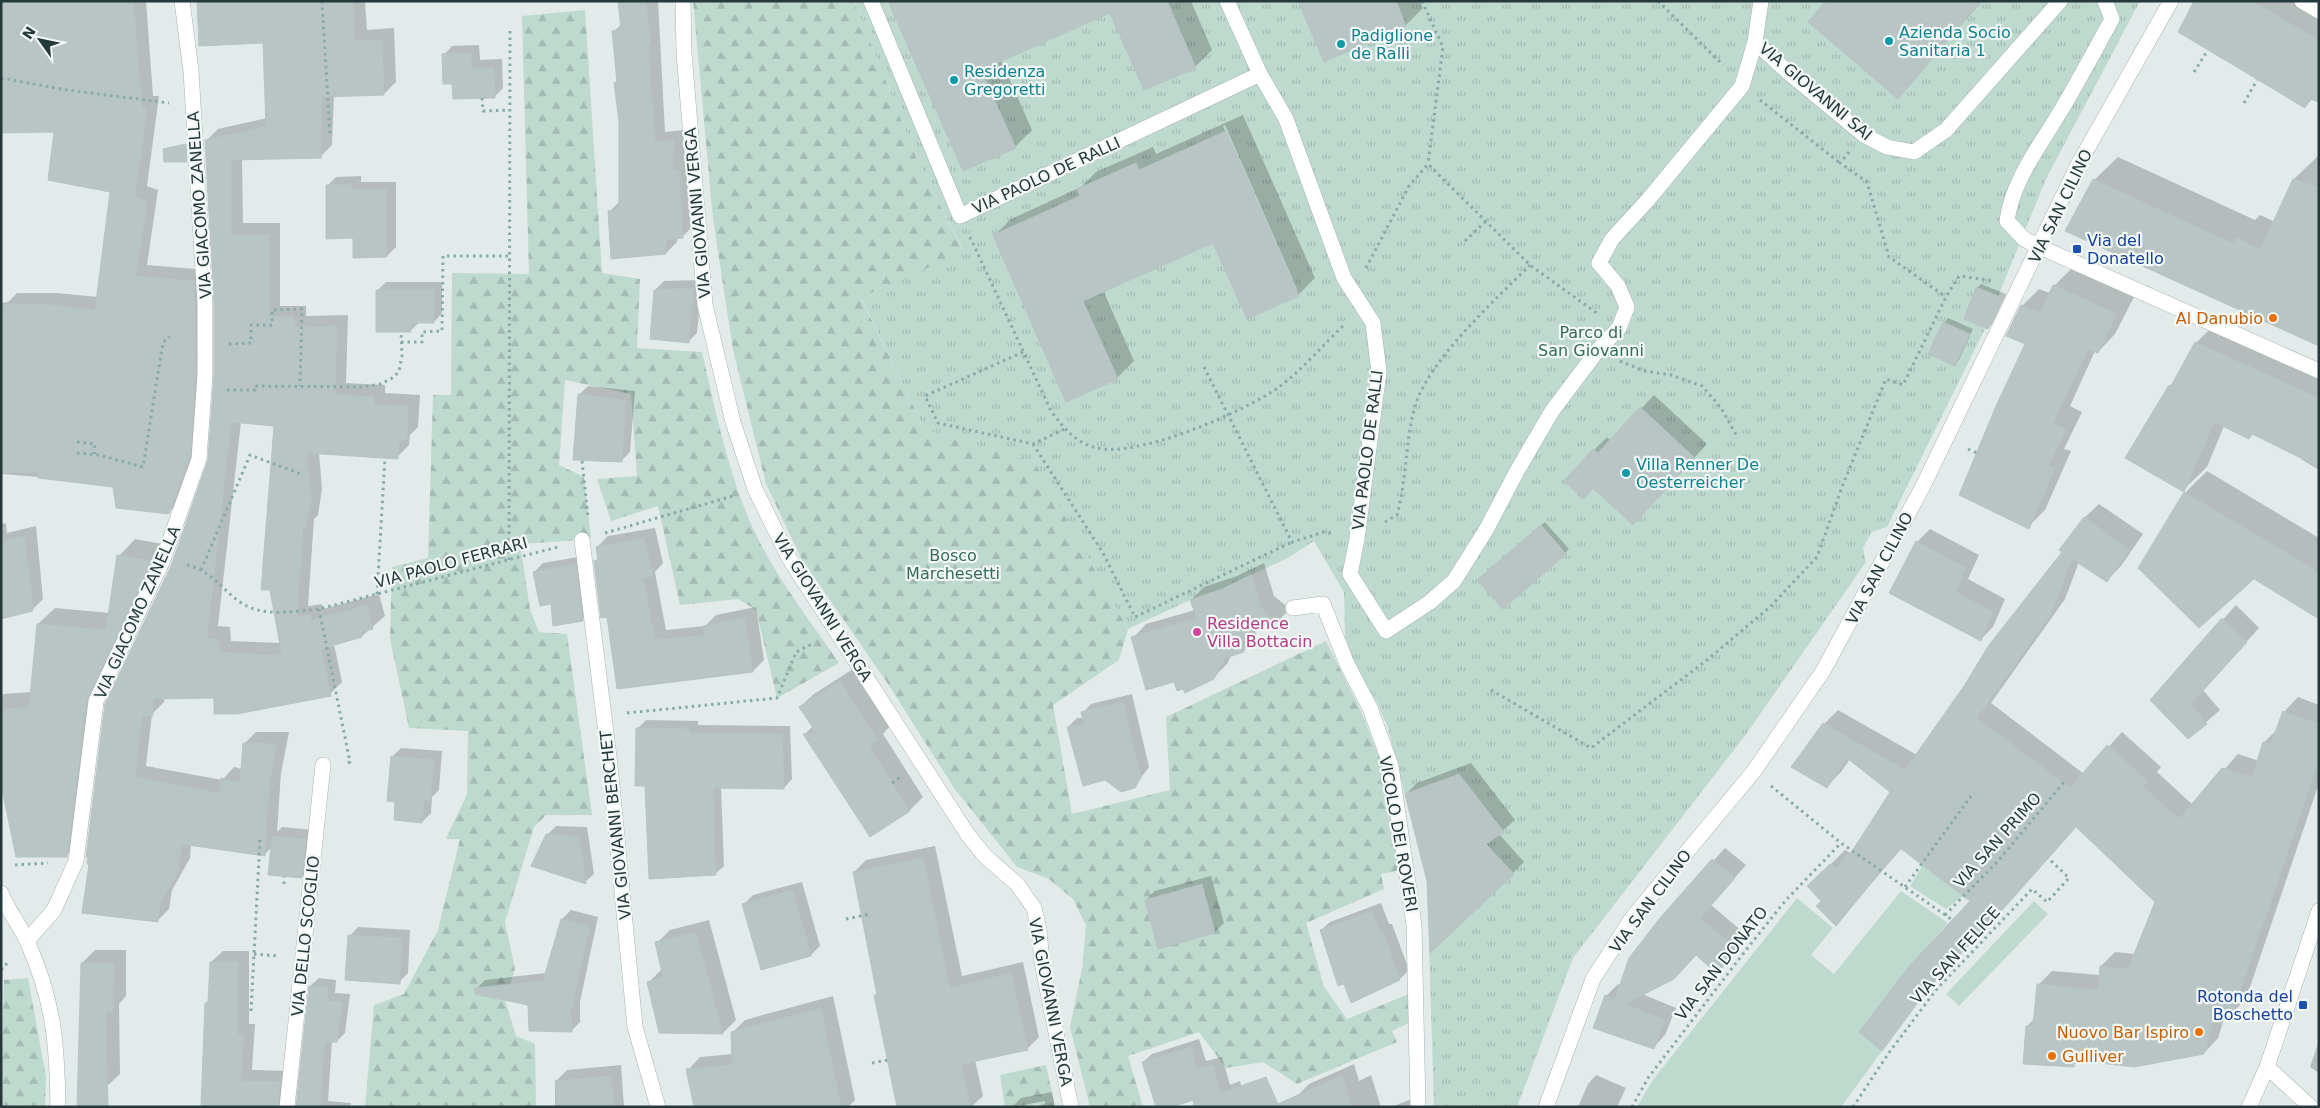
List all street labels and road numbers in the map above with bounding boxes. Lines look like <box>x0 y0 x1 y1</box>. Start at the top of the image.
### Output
street label: VIA GIOVANNI SAI <box>1755 39 1876 144</box>
street label: VIA GIACOMO ZANELLA <box>183 111 216 299</box>
street label: VIA GIOVANNI VERGA <box>681 127 714 299</box>
street label: VIA PAOLO DE RALLI <box>969 133 1123 218</box>
street label: VIA SAN CILINO <box>2025 146 2096 266</box>
street label: VIA PAOLO DE RALLI <box>1348 369 1387 531</box>
street label: VIA SAN CILINO <box>1842 509 1917 628</box>
street label: VIA GIACOMO ZANELLA <box>91 522 184 702</box>
street label: VIA GIOVANNI VERGA <box>769 530 876 685</box>
street label: VIA PAOLO FERRARI <box>373 533 530 592</box>
street label: VIA GIOVANNI BERCHET <box>596 729 635 921</box>
street label: VICOLO DEI ROVERI <box>1375 755 1422 914</box>
street label: VIA SAN PRIMO <box>1949 789 2045 892</box>
street label: VIA SAN CILINO <box>1605 846 1695 957</box>
street label: VIA DELLO SCOGLIO <box>288 855 323 1017</box>
street label: VIA SAN DONATO <box>1671 903 1772 1024</box>
street label: VIA SAN FELICE <box>1907 903 2004 1008</box>
street label: VIA GIOVANNI VERGA <box>1025 916 1076 1088</box>

